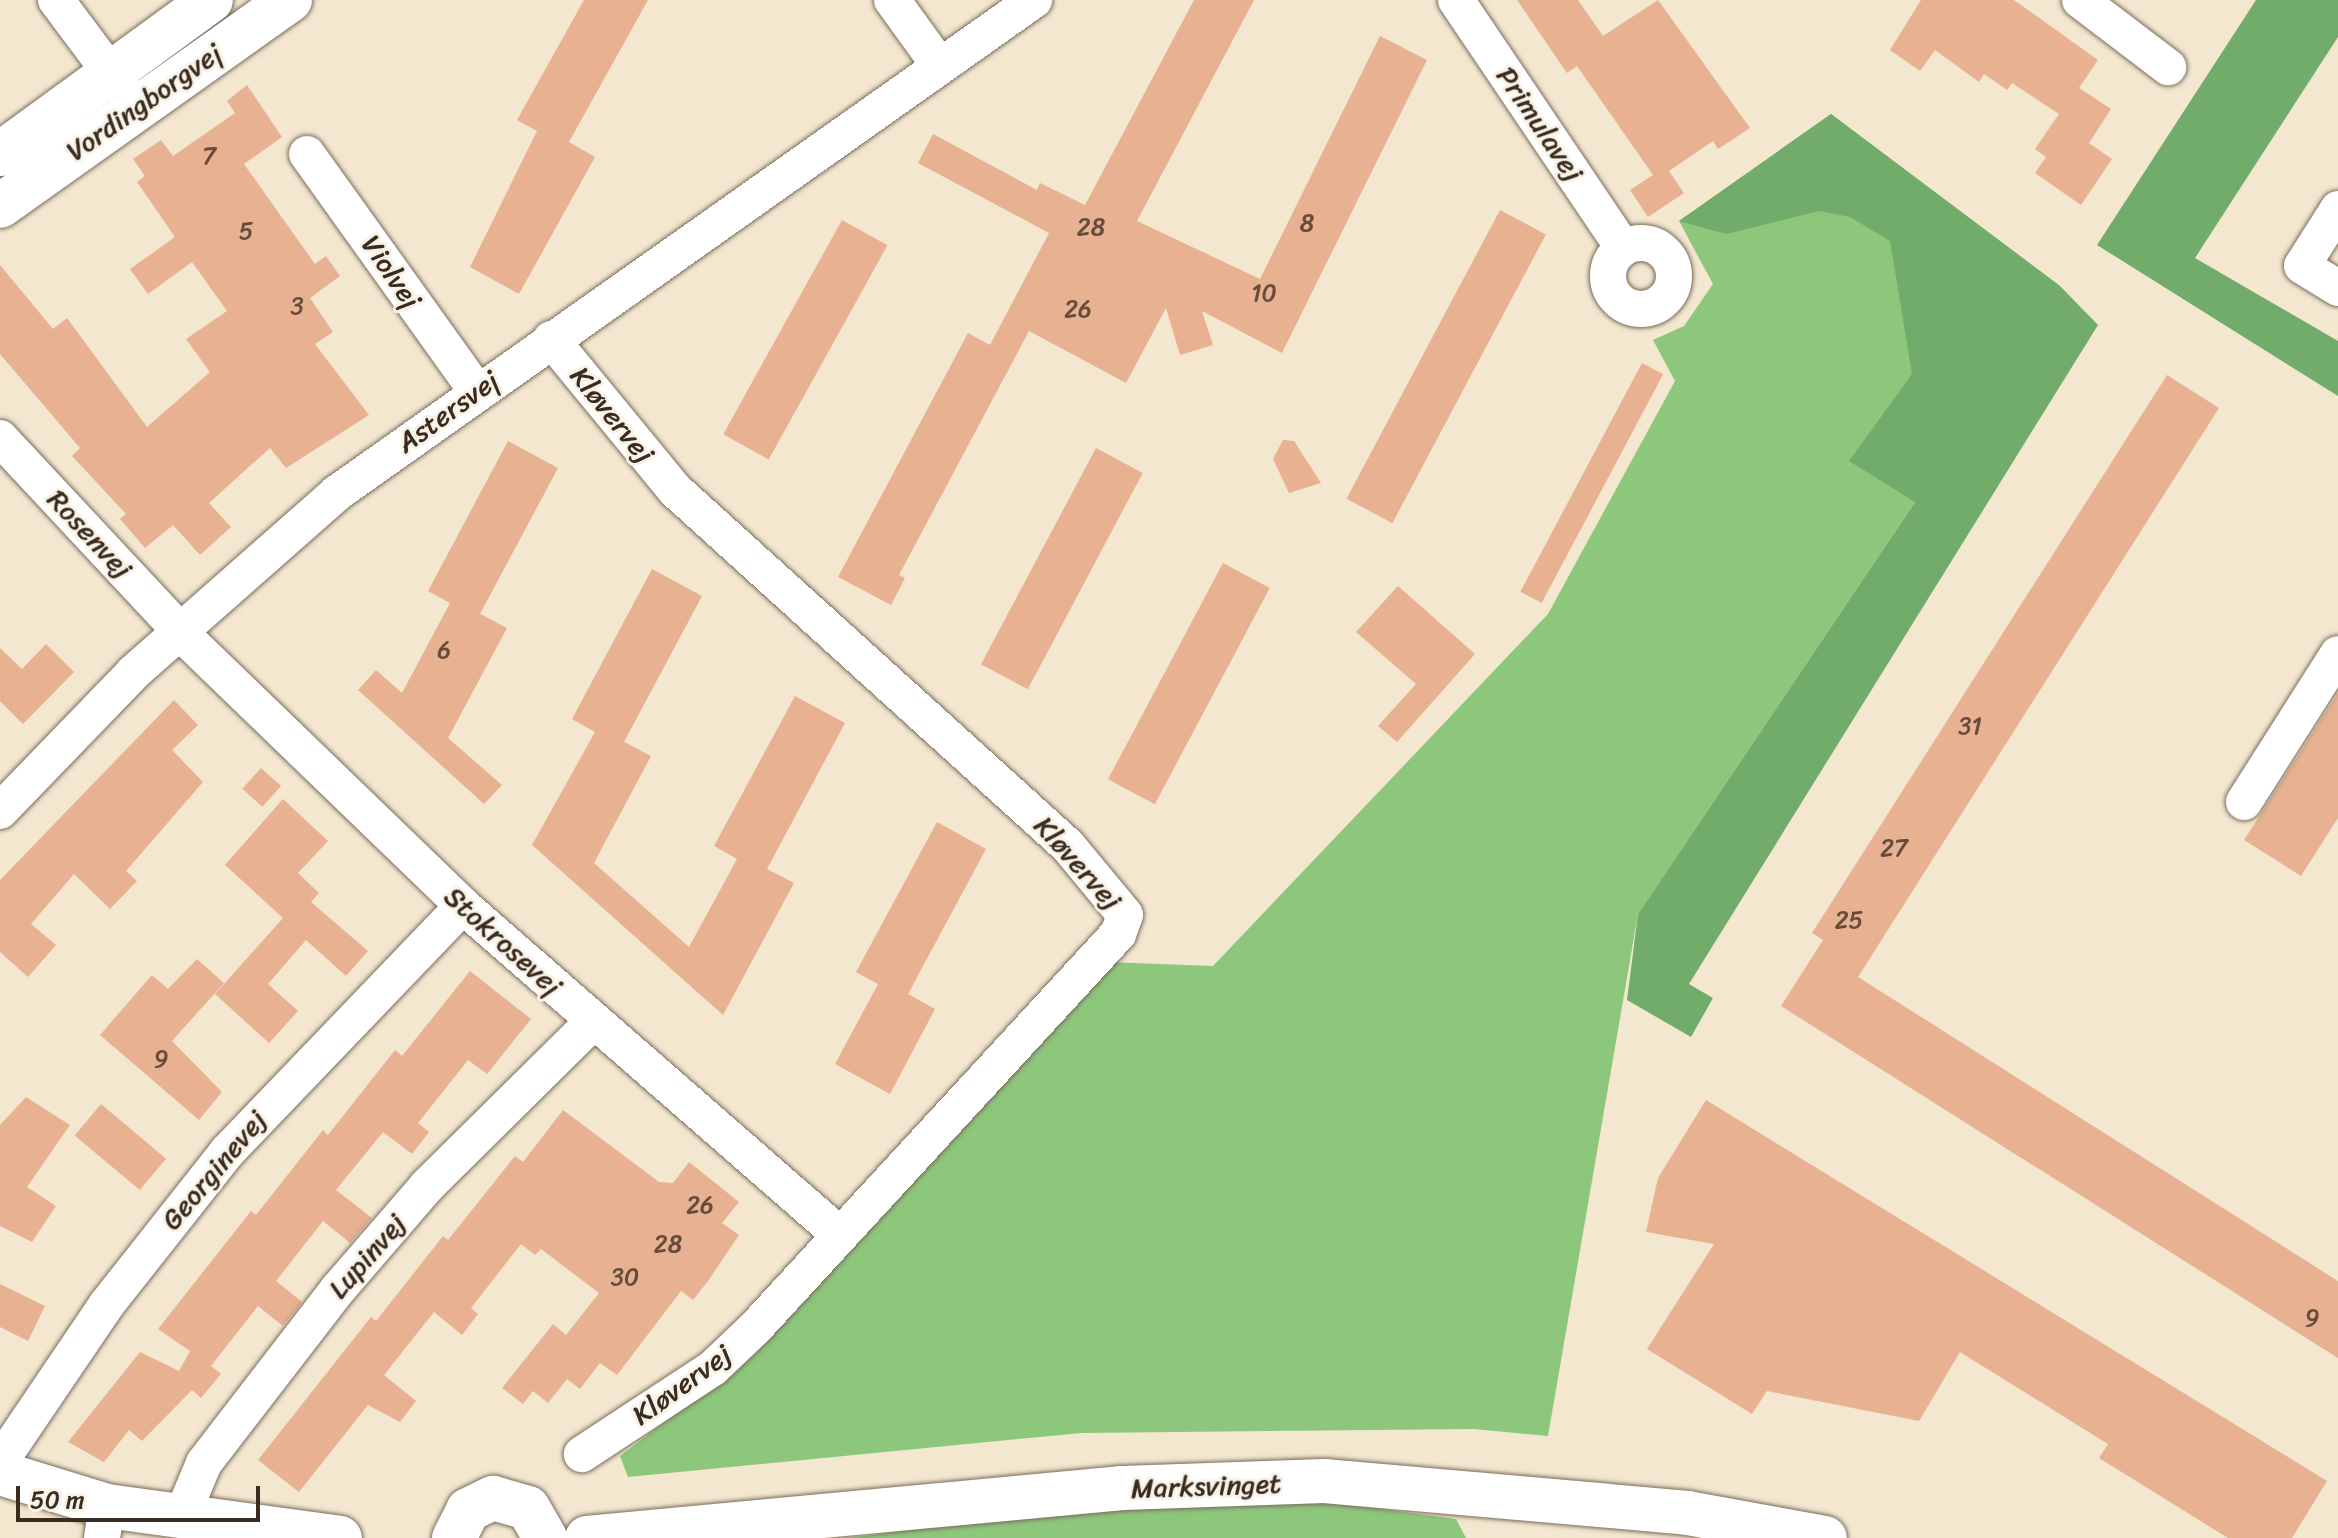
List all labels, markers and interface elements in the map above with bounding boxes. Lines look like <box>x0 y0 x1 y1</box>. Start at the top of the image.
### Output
street label: Vordingborgvej <box>60 36 228 168</box>
street label: Primulavej <box>1489 60 1591 188</box>
house number: 7 <box>202 143 216 171</box>
house number: 8 <box>1300 210 1314 238</box>
house number: 28 <box>1077 214 1105 242</box>
house number: 5 <box>239 218 253 246</box>
street label: Violvej <box>354 229 428 315</box>
house number: 10 <box>1251 280 1277 308</box>
house number: 3 <box>290 293 304 321</box>
house number: 26 <box>1064 296 1092 324</box>
street label: Kløvervej <box>563 360 661 470</box>
street label: Astersvej <box>390 364 506 460</box>
street label: Rosenvej <box>40 483 140 585</box>
house number: 6 <box>437 637 451 665</box>
house number: 31 <box>1958 713 1982 741</box>
street label: Kløvervej <box>1027 809 1129 917</box>
house number: 27 <box>1880 835 1908 863</box>
street label: Stokrosevej <box>437 879 569 1003</box>
house number: 25 <box>1835 907 1863 935</box>
house number: 9 <box>154 1046 168 1074</box>
street label: Georginevej <box>154 1103 274 1237</box>
house number: 26 <box>686 1192 714 1220</box>
street label: Lupinvej <box>321 1207 413 1305</box>
house number: 28 <box>654 1231 682 1259</box>
house number: 30 <box>611 1264 639 1292</box>
house number: 9 <box>2305 1305 2319 1333</box>
street label: Kløvervej <box>626 1338 738 1432</box>
street label: Marksvinget <box>1130 1467 1282 1505</box>
scale bar <box>20 1470 264 1520</box>
text: 50 m <box>30 1479 85 1521</box>

